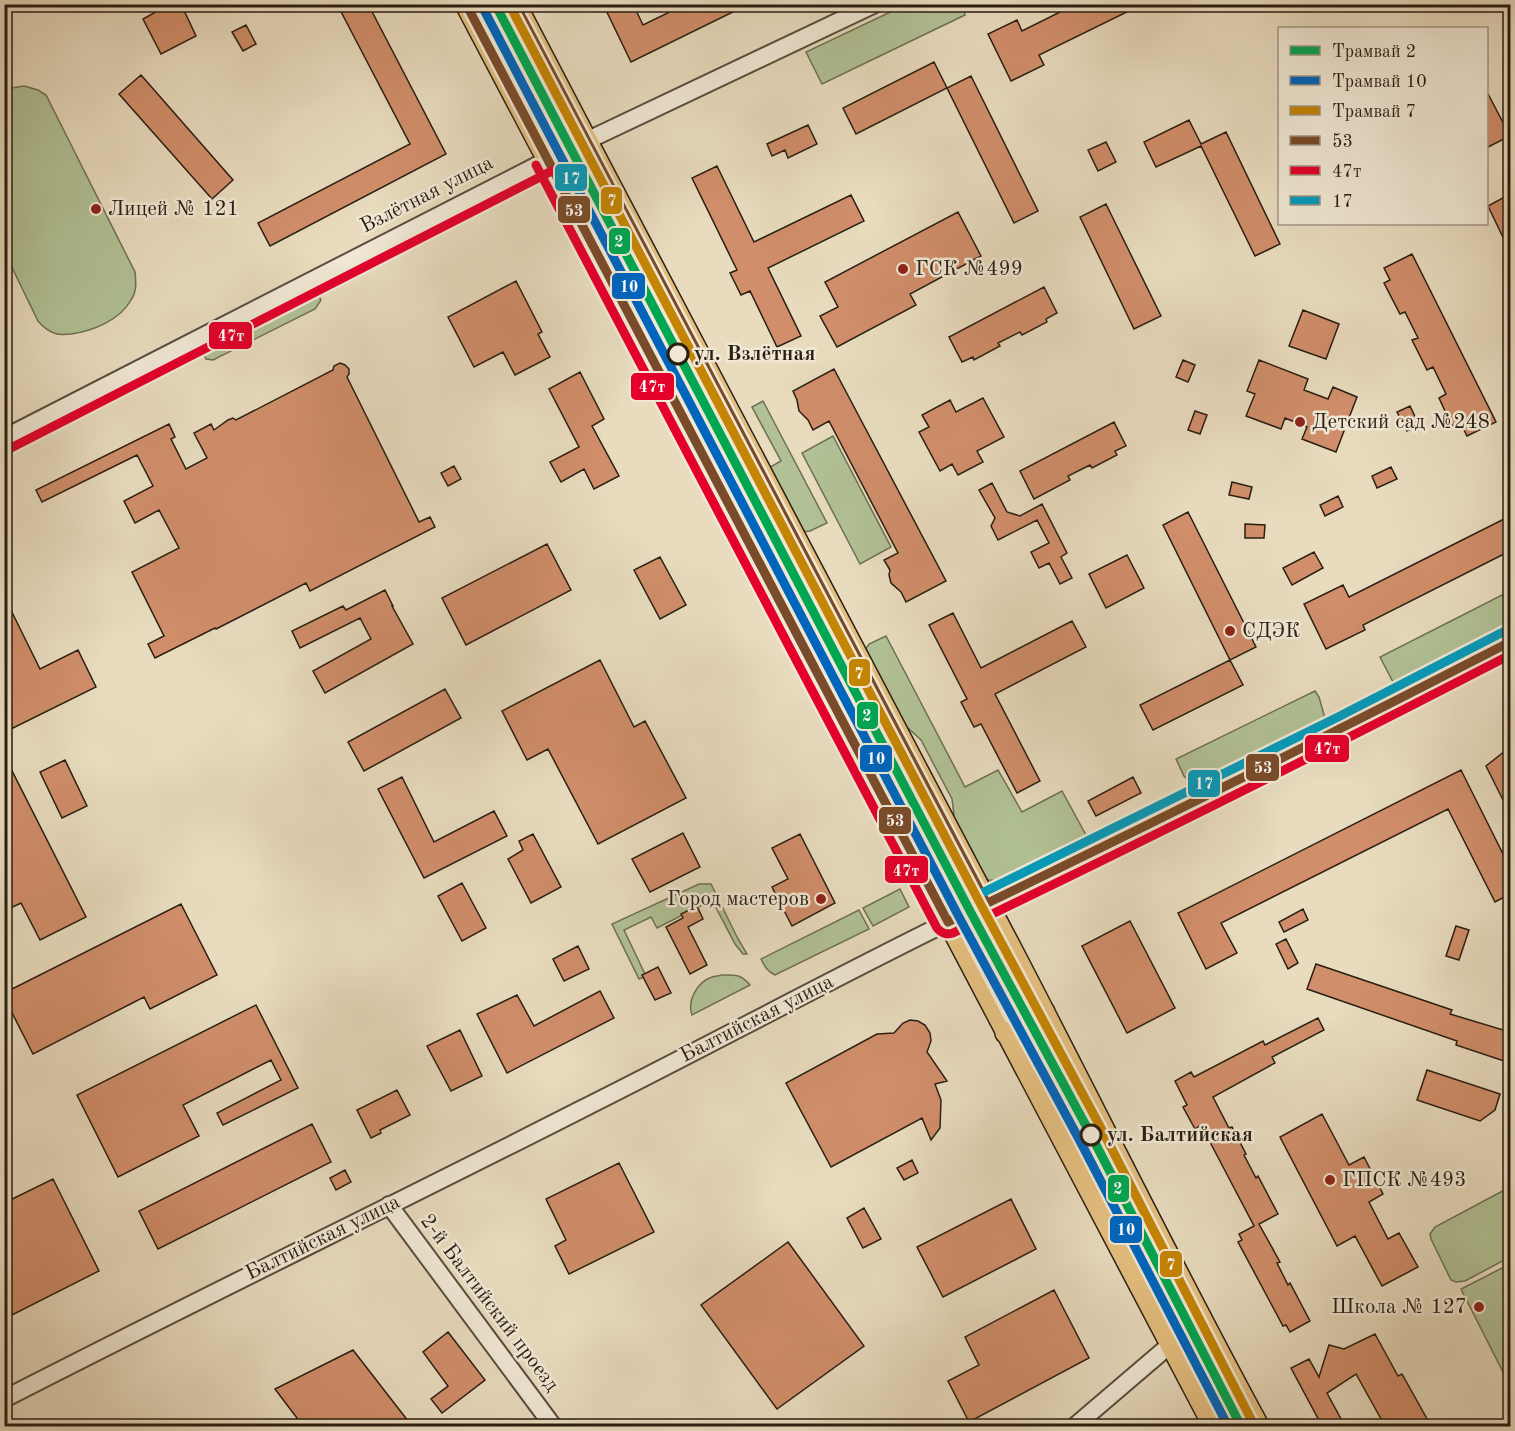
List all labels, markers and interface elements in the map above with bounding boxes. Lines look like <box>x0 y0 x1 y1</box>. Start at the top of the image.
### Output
legend <box>1278 27 1488 225</box>
text: Трамвай 2 <box>1332 43 1416 61</box>
text: Трамвай 10 <box>1332 73 1427 91</box>
text: Трамвай 7 <box>1332 103 1416 121</box>
text: 53 <box>1332 133 1353 151</box>
street label: Взлётная улица <box>357 152 497 238</box>
line badge: 17 <box>554 163 588 192</box>
text: 47т <box>1332 163 1361 181</box>
text: 17 <box>562 172 580 188</box>
line badge: 7 <box>600 186 623 215</box>
text: 17 <box>1332 193 1353 211</box>
text: 7 <box>607 194 617 210</box>
line badge: 53 <box>557 195 591 224</box>
place label: Лицей № 121 <box>108 199 239 220</box>
marker: Лицей № 121 <box>89 202 103 216</box>
text: 53 <box>565 204 583 220</box>
line badge: 2 <box>608 227 631 255</box>
text: 2 <box>614 235 624 251</box>
place label: ГСК №499 <box>915 259 1023 280</box>
marker: ГСК №499 <box>896 262 910 276</box>
line badge: 10 <box>611 272 646 300</box>
text: 10 <box>620 280 638 296</box>
line badge: 47т <box>208 321 253 350</box>
text: 47т <box>218 329 244 345</box>
marker: ул. Взлётная <box>667 343 689 365</box>
place label: ул. Взлётная <box>694 344 815 365</box>
line badge: 47т <box>630 372 675 401</box>
text: 47т <box>639 380 665 396</box>
place label: Детский сад №248 <box>1312 412 1490 433</box>
marker: Детский сад №248 <box>1293 415 1307 429</box>
place label: СДЭК <box>1242 621 1300 642</box>
marker: СДЭК <box>1223 624 1237 638</box>
line badge: 7 <box>848 658 871 687</box>
text: 7 <box>854 667 864 683</box>
line badge: 2 <box>856 701 879 730</box>
text: 2 <box>862 709 872 725</box>
line badge: 47т <box>1304 734 1350 763</box>
text: 47т <box>1314 742 1340 758</box>
line badge: 10 <box>859 744 893 773</box>
text: 10 <box>867 752 885 768</box>
line badge: 53 <box>1245 753 1280 782</box>
text: 53 <box>1254 761 1272 777</box>
line badge: 17 <box>1187 769 1221 798</box>
text: 17 <box>1195 777 1213 793</box>
line badge: 53 <box>878 806 912 835</box>
text: 53 <box>886 814 904 830</box>
line badge: 47т <box>884 855 929 884</box>
text: 47т <box>893 864 919 880</box>
place label: Город мастеров <box>667 889 809 910</box>
marker: Город мастеров <box>814 892 828 906</box>
street label: Балтийская улица <box>677 971 837 1067</box>
marker: ул. Балтийская <box>1080 1124 1102 1146</box>
place label: ул. Балтийская <box>1107 1125 1253 1146</box>
place label: ГПСК №493 <box>1342 1170 1466 1191</box>
marker: ГПСК №493 <box>1323 1173 1337 1187</box>
line badge: 2 <box>1107 1174 1130 1203</box>
text: 2 <box>1113 1182 1123 1198</box>
street label: Балтийская улица <box>242 1192 404 1284</box>
street label: 2-й Балтийский проезд <box>416 1211 563 1396</box>
line badge: 10 <box>1109 1215 1143 1244</box>
text: 10 <box>1117 1223 1135 1239</box>
line badge: 7 <box>1159 1250 1183 1278</box>
text: 7 <box>1166 1258 1176 1274</box>
place label: Школа № 127 <box>1331 1297 1467 1318</box>
marker: Школа № 127 <box>1472 1300 1486 1314</box>

